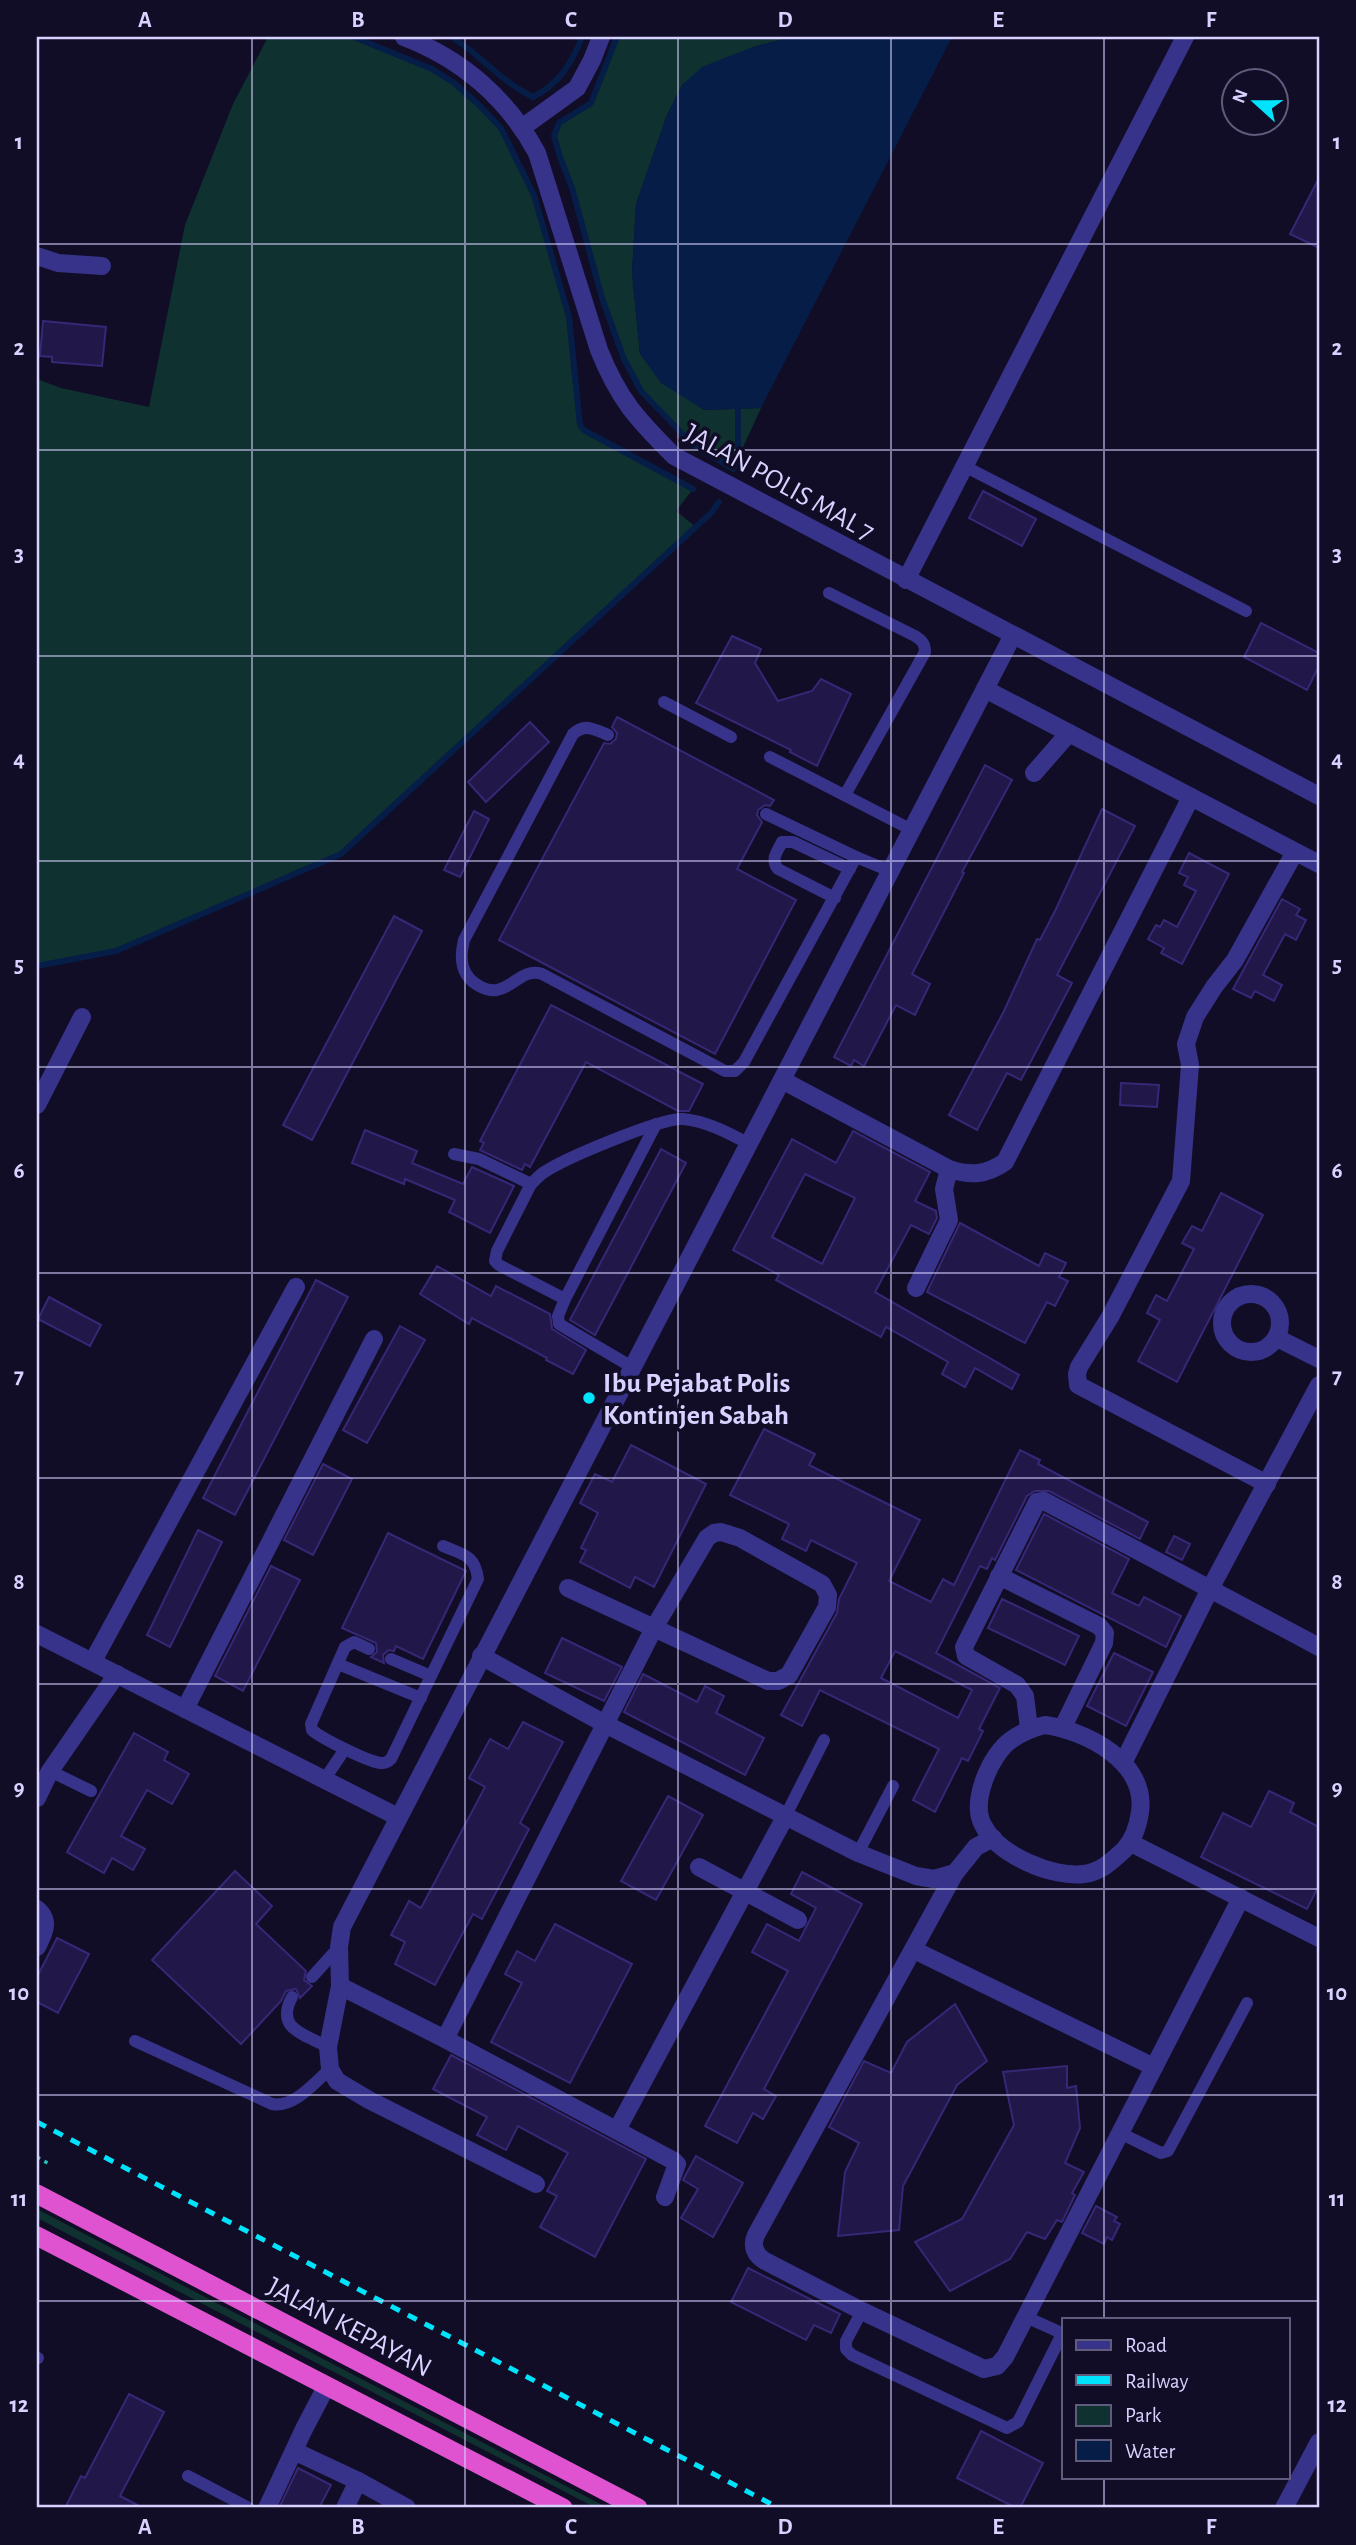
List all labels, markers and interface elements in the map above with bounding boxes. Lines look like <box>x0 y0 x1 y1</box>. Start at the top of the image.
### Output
text: A <box>138 9 152 32</box>
text: B <box>351 9 365 32</box>
text: C <box>565 9 577 32</box>
text: D <box>777 9 793 32</box>
text: E <box>992 9 1004 32</box>
text: F <box>1206 9 1217 32</box>
north arrow <box>1220 66 1290 136</box>
text: N <box>1229 87 1252 106</box>
text: 1 <box>15 131 23 154</box>
text: 1 <box>1333 131 1341 154</box>
text: 2 <box>14 337 25 360</box>
text: 2 <box>1332 337 1343 360</box>
street label: JALAN POLIS MAL 7 <box>680 419 879 546</box>
text: 3 <box>14 543 24 566</box>
text: 3 <box>1332 543 1342 566</box>
text: 4 <box>13 748 25 771</box>
text: 4 <box>1331 748 1343 771</box>
text: 5 <box>14 954 24 977</box>
text: 5 <box>1332 954 1342 977</box>
text: 6 <box>13 1160 25 1183</box>
text: 6 <box>1331 1160 1343 1183</box>
text: 7 <box>14 1365 24 1388</box>
text: 7 <box>1332 1365 1342 1388</box>
place label: Ibu Pejabat Polis Kontinjen Sabah <box>603 1370 790 1430</box>
marker: Ibu Pejabat Polis Kontinjen Sabah <box>581 1390 597 1406</box>
text: 8 <box>13 1571 25 1594</box>
text: 8 <box>1331 1571 1343 1594</box>
text: 9 <box>13 1777 25 1800</box>
text: 9 <box>1331 1777 1343 1800</box>
text: 10 <box>9 1982 29 2005</box>
text: 10 <box>1327 1982 1347 2005</box>
text: 11 <box>11 2188 27 2211</box>
text: 11 <box>1329 2188 1345 2211</box>
street label: JALAN KEPAYAN <box>262 2273 436 2383</box>
legend <box>1062 2318 1290 2478</box>
text: Road <box>1125 2335 1167 2356</box>
text: Railway <box>1125 2371 1188 2392</box>
text: 12 <box>9 2394 29 2417</box>
text: 12 <box>1327 2394 1347 2417</box>
text: Park <box>1125 2405 1162 2426</box>
text: Water <box>1125 2441 1175 2462</box>
text: A <box>138 2516 152 2539</box>
text: B <box>351 2516 365 2539</box>
text: C <box>565 2516 577 2539</box>
text: D <box>777 2516 793 2539</box>
text: E <box>992 2516 1004 2539</box>
text: F <box>1206 2516 1217 2539</box>

